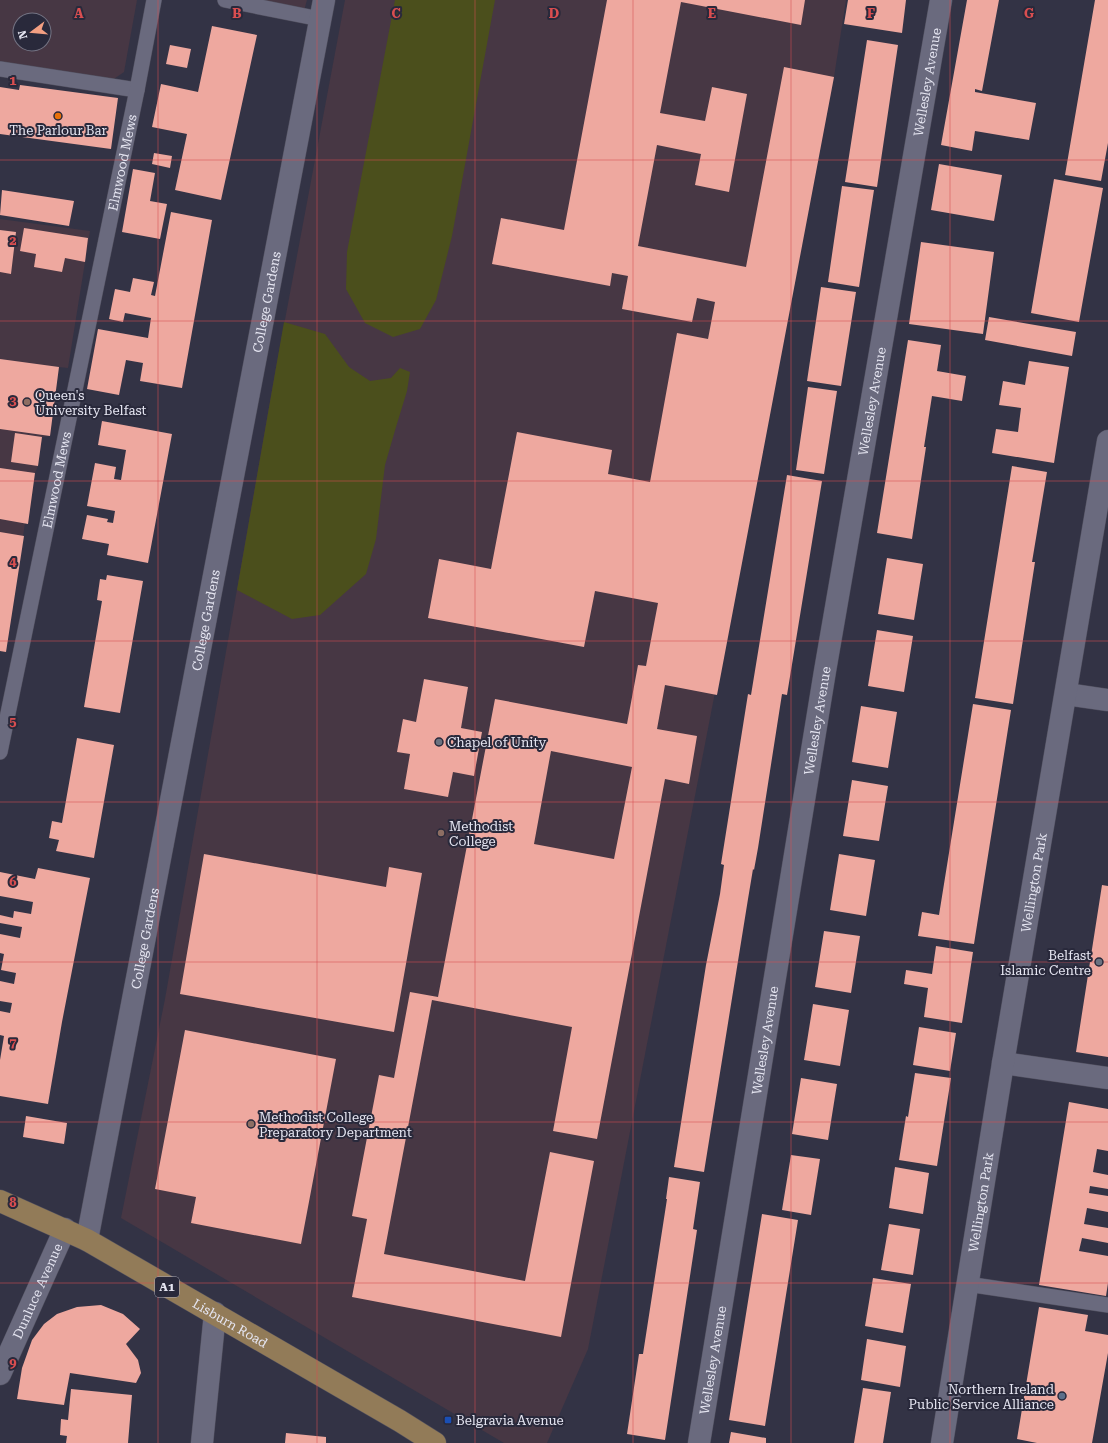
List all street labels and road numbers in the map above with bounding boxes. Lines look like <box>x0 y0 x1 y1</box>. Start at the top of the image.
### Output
street label: Wellesley Avenue <box>910 27 944 137</box>
street label: Elmwood Mews <box>105 113 139 212</box>
street label: College Gardens <box>249 250 283 354</box>
street label: Wellesley Avenue <box>855 346 888 457</box>
street label: Elmwood Mews <box>39 430 74 529</box>
street label: College Gardens <box>188 568 222 672</box>
street label: Wellesley Avenue <box>801 665 833 776</box>
street label: Wellington Park <box>1018 831 1049 933</box>
street label: College Gardens <box>128 887 162 990</box>
street label: Wellesley Avenue <box>748 985 781 1096</box>
street label: Wellington Park <box>965 1151 996 1253</box>
street label: Dunluce Avenue <box>9 1241 65 1341</box>
road number: A1 <box>155 1277 179 1297</box>
street label: Lisburn Road <box>190 1295 271 1351</box>
street label: Wellesley Avenue <box>696 1305 729 1415</box>

